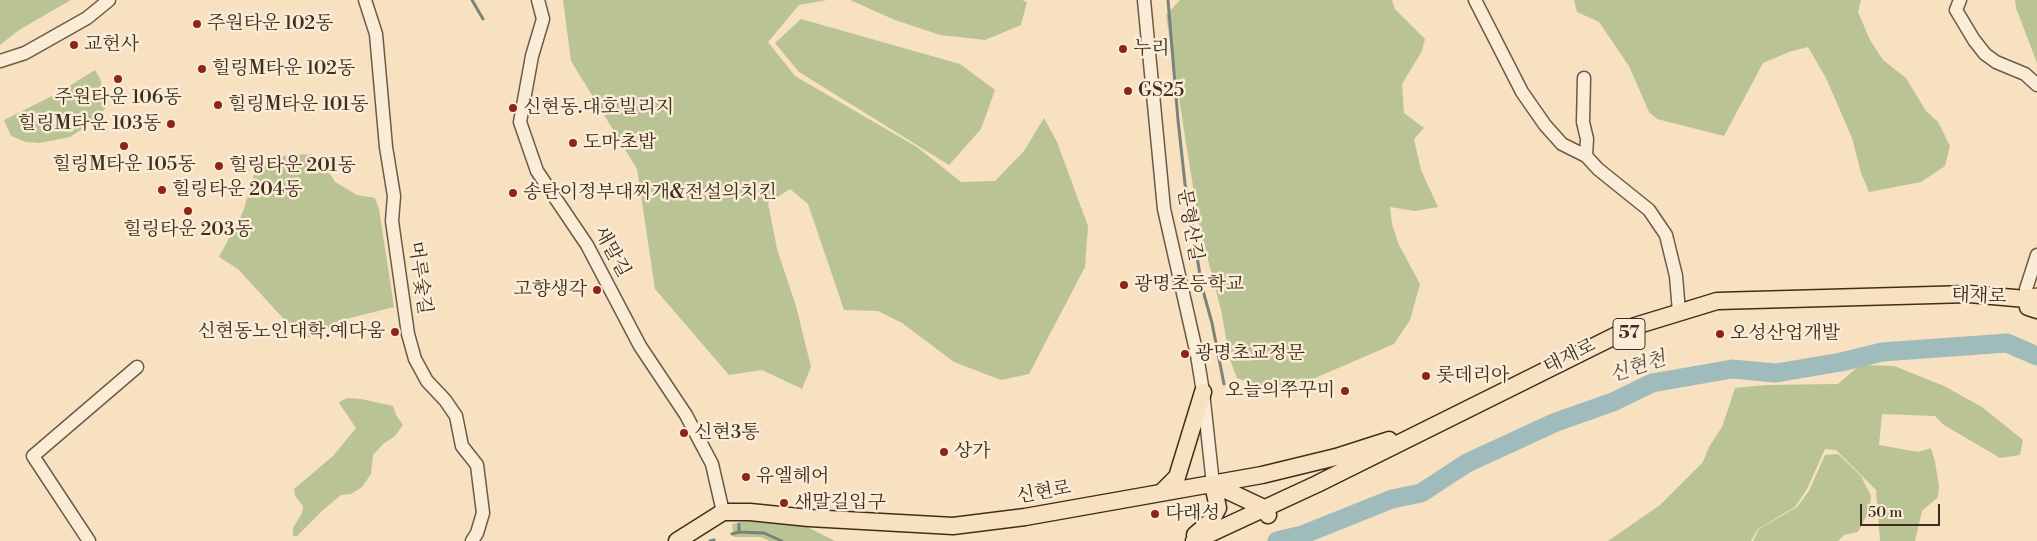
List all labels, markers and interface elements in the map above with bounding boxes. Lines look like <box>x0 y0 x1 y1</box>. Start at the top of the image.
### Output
place label: 주원타운 102동 <box>207 13 333 35</box>
marker: 주원타운 102동 <box>191 18 203 30</box>
place label: 교헌사 <box>84 34 139 56</box>
place label: 누리 <box>1133 38 1170 60</box>
marker: 교헌사 <box>68 39 80 51</box>
marker: 누리 <box>1117 43 1129 55</box>
place label: 힐링M타운 102동 <box>212 58 355 80</box>
marker: 힐링M타운 102동 <box>196 63 208 75</box>
marker: 주원타운 106동 <box>112 73 124 85</box>
place label: GS25 <box>1138 80 1184 102</box>
marker: GS25 <box>1122 85 1134 97</box>
place label: 주원타운 106동 <box>54 87 182 109</box>
place label: 힐링M타운 101동 <box>228 94 368 116</box>
place label: 신현동.대호빌리지 <box>523 97 674 119</box>
marker: 힐링M타운 101동 <box>212 99 224 111</box>
marker: 신현동.대호빌리지 <box>507 102 519 114</box>
place label: 힐링M타운 103동 <box>18 113 161 135</box>
marker: 힐링M타운 103동 <box>165 118 177 130</box>
place label: 도마초밥 <box>583 132 656 154</box>
marker: 도마초밥 <box>567 137 579 149</box>
marker: 힐링M타운 105동 <box>118 140 130 152</box>
place label: 힐링M타운 105동 <box>52 154 196 176</box>
place label: 힐링타운 201동 <box>229 155 356 177</box>
marker: 힐링타운 201동 <box>213 160 225 172</box>
place label: 힐링타운 204동 <box>172 179 302 201</box>
place label: 송탄이정부대찌개&전설의치킨 <box>523 182 777 204</box>
marker: 힐링타운 204동 <box>156 184 168 196</box>
marker: 송탄이정부대찌개&전설의치킨 <box>507 187 519 199</box>
street label: 문형산길 <box>1171 187 1207 263</box>
marker: 힐링타운 203동 <box>182 205 194 217</box>
place label: 힐링타운 203동 <box>123 219 253 241</box>
street label: 새말길 <box>588 222 634 282</box>
street label: 머루숯길 <box>403 240 435 316</box>
place label: 광명초등학교 <box>1134 274 1244 296</box>
place label: 고향생각 <box>514 279 587 301</box>
marker: 광명초등학교 <box>1118 279 1130 291</box>
marker: 고향생각 <box>591 284 603 296</box>
street label: 태재로 <box>1951 285 2007 309</box>
road number: 57 <box>1613 318 1645 349</box>
place label: 신현동노인대학.예다움 <box>197 321 385 343</box>
place label: 오성산업개발 <box>1730 323 1840 345</box>
marker: 신현동노인대학.예다움 <box>389 326 401 338</box>
marker: 오성산업개발 <box>1714 328 1726 340</box>
street label: 태재로 <box>1540 335 1600 379</box>
place label: 광명초교정문 <box>1195 343 1305 365</box>
marker: 광명초교정문 <box>1179 348 1191 360</box>
water label: 신현천 <box>1607 348 1669 388</box>
place label: 롯데리아 <box>1436 365 1509 387</box>
marker: 롯데리아 <box>1420 370 1432 382</box>
place label: 오늘의쭈꾸미 <box>1225 380 1335 402</box>
marker: 오늘의쭈꾸미 <box>1339 385 1351 397</box>
place label: 신현3통 <box>694 422 760 444</box>
marker: 신현3통 <box>678 427 690 439</box>
place label: 상가 <box>954 441 991 463</box>
marker: 상가 <box>938 446 950 458</box>
place label: 유엘헤어 <box>756 466 829 488</box>
marker: 유엘헤어 <box>740 471 752 483</box>
street label: 신현로 <box>1015 477 1073 509</box>
place label: 새말길입구 <box>794 492 886 514</box>
scale bar <box>1862 494 1942 526</box>
marker: 새말길입구 <box>778 497 790 509</box>
place label: 다래성 <box>1165 503 1220 525</box>
text: 50 m <box>1868 503 1902 522</box>
marker: 다래성 <box>1149 508 1161 520</box>

